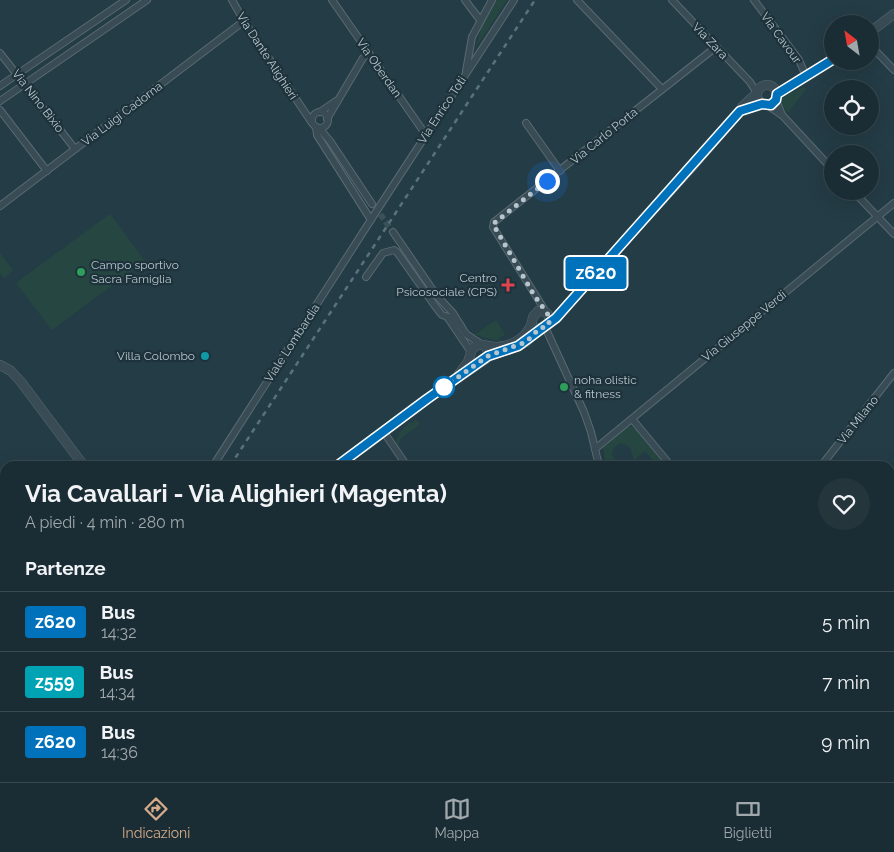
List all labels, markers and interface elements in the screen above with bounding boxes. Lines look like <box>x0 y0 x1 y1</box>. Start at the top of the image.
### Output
street label: Via Dante Alighieri <box>234 10 300 102</box>
street label: Via Cavour <box>758 10 805 67</box>
north arrow <box>824 15 879 70</box>
map controls <box>824 15 879 200</box>
street label: Via Zara <box>689 20 731 62</box>
street label: Via Oberdan <box>354 36 404 100</box>
street label: Via Nino Bixio <box>9 67 67 135</box>
street label: Via Enrico Toti <box>415 74 469 146</box>
street label: Via Luigi Cadorna <box>79 79 165 149</box>
button: locate <box>824 80 879 135</box>
street label: Via Carlo Porta <box>568 105 640 167</box>
button: layers <box>824 145 879 200</box>
your location <box>535 169 560 194</box>
line badge: z620 <box>561 257 631 289</box>
place label: Campo sportivo Sacra Famiglia <box>91 258 179 286</box>
text: z620 <box>575 262 617 283</box>
marker: Campo sportivo Sacra Famiglia <box>75 266 87 278</box>
place label: Centro Psicosociale (CPS) <box>396 271 497 299</box>
marker: Centro Psicosociale (CPS) <box>501 278 515 292</box>
street label: Via Giuseppe Verdi <box>699 288 789 364</box>
street label: Viale Lombardia <box>262 301 322 385</box>
place label: Villa Colombo <box>117 349 195 363</box>
marker: Villa Colombo <box>199 350 211 362</box>
place label: noha olistic & fitness <box>574 373 637 401</box>
unlabelled marker <box>433 376 455 398</box>
marker: noha olistic & fitness <box>558 381 570 393</box>
street label: Via Milano <box>835 393 881 447</box>
button: heart <box>818 478 870 530</box>
text: Via Cavallari - Via Alighieri (Magenta) <box>25 479 447 508</box>
text: A piedi · 4 min · 280 m <box>25 513 185 532</box>
text: Partenze <box>25 557 106 579</box>
text: Bus <box>101 601 135 623</box>
text: z620 <box>35 611 76 632</box>
text: 5 min <box>822 611 870 633</box>
text: 14:32 <box>101 623 137 642</box>
text: Bus <box>99 661 133 683</box>
text: z559 <box>35 671 74 692</box>
text: 7 min <box>822 671 870 693</box>
text: 14:34 <box>99 683 135 702</box>
text: Bus <box>101 721 135 743</box>
text: z620 <box>35 731 76 752</box>
text: 9 min <box>821 731 870 753</box>
text: 14:36 <box>101 743 138 762</box>
tab: Indicazioni <box>122 795 190 841</box>
tab: Mappa <box>434 795 479 841</box>
tab: Biglietti <box>723 795 772 841</box>

